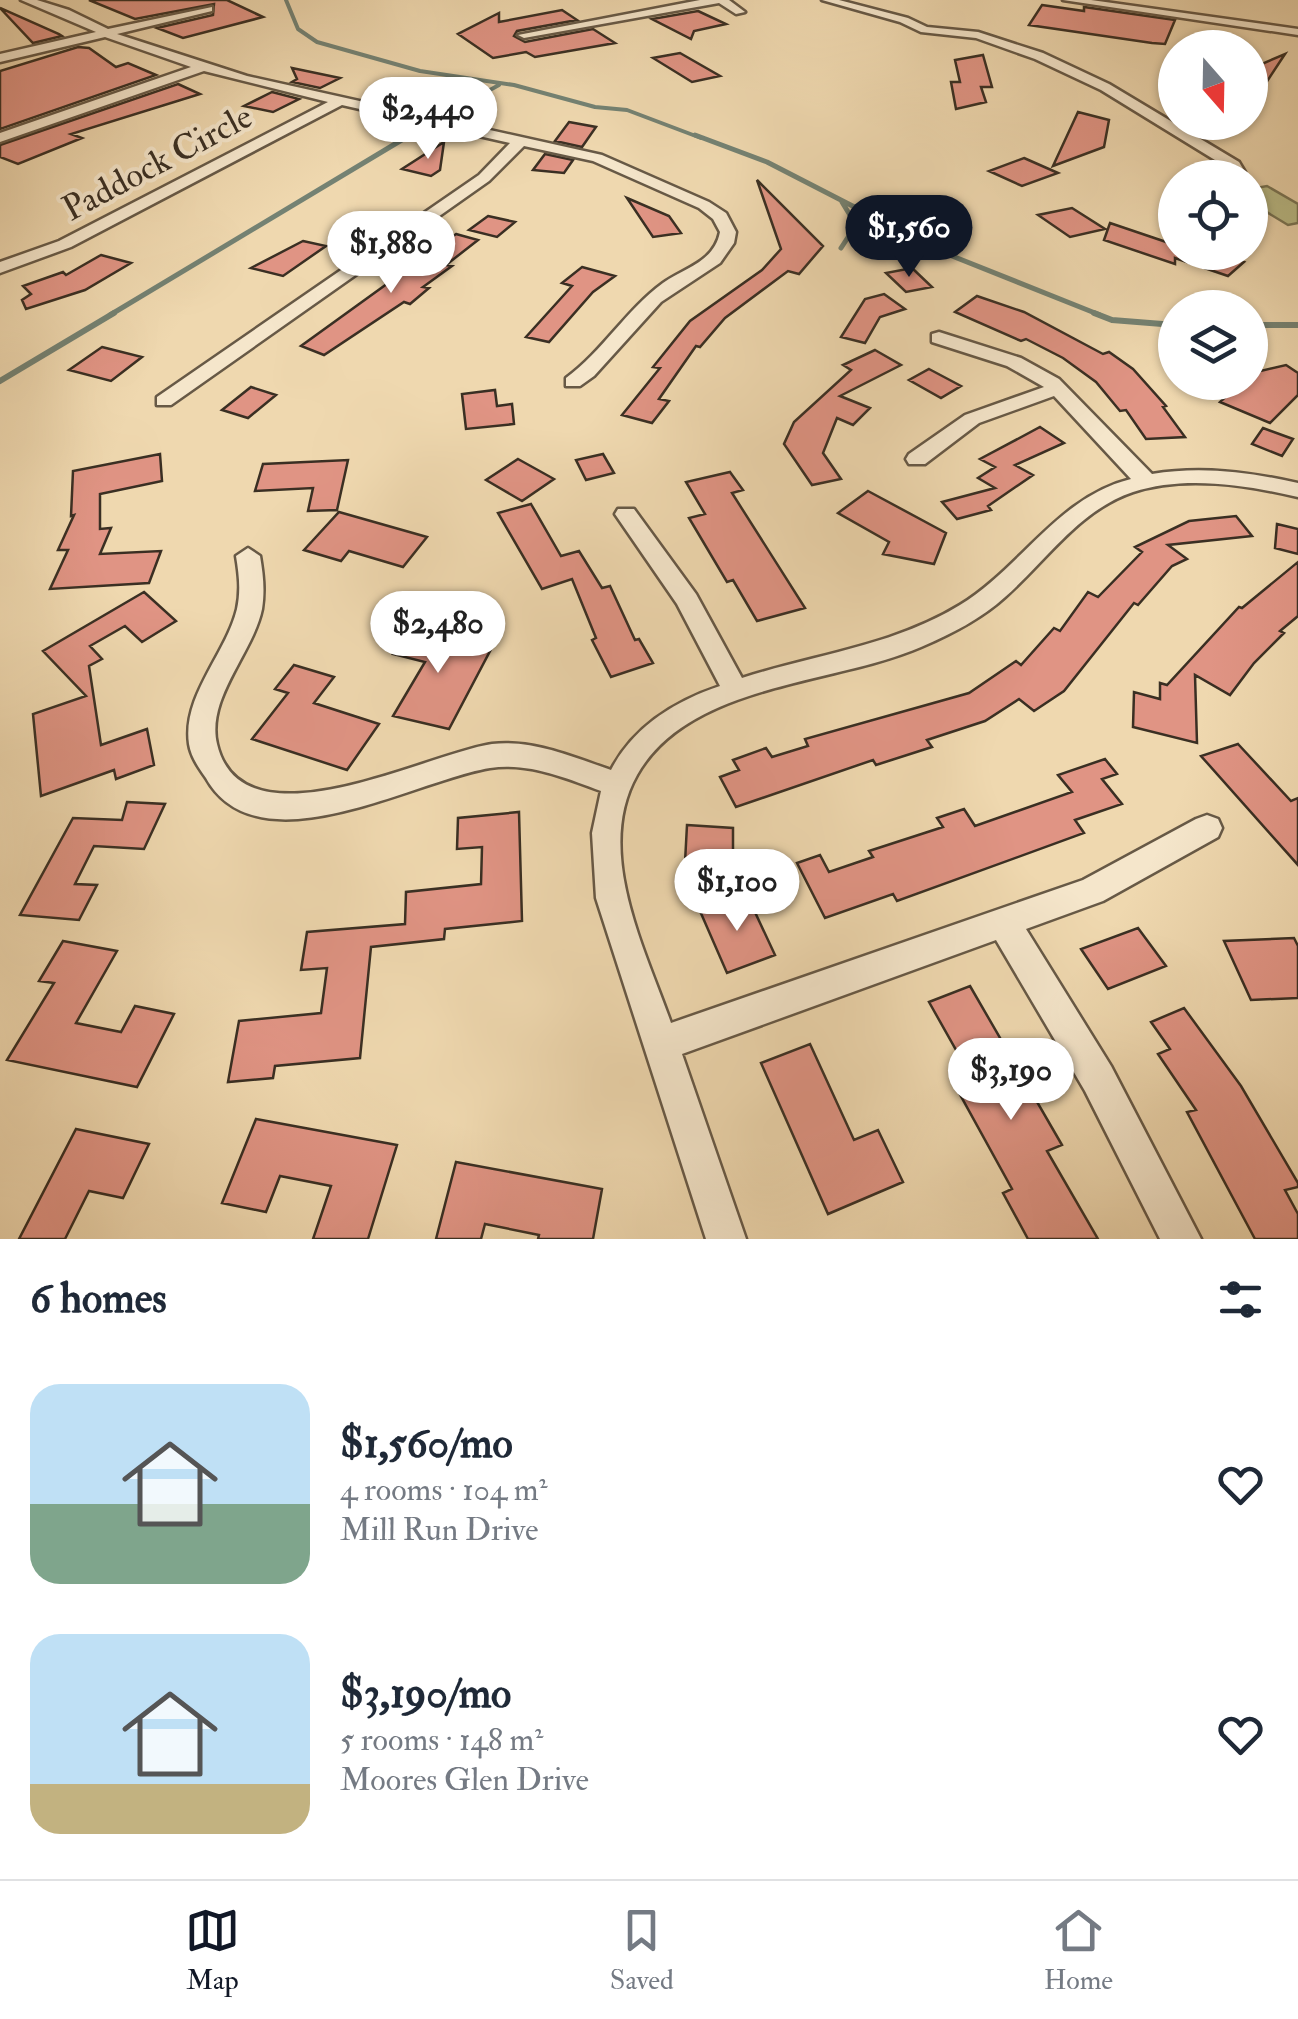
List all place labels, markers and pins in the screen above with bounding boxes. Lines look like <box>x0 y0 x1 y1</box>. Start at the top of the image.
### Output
pin: $2,440 <box>347 77 509 162</box>
pin: $1,560 <box>828 195 990 280</box>
pin: $1,880 <box>310 211 472 296</box>
pin: $2,480 <box>357 591 519 676</box>
pin: $1,100 <box>656 849 818 934</box>
pin: $3,190 <box>930 1038 1092 1123</box>

